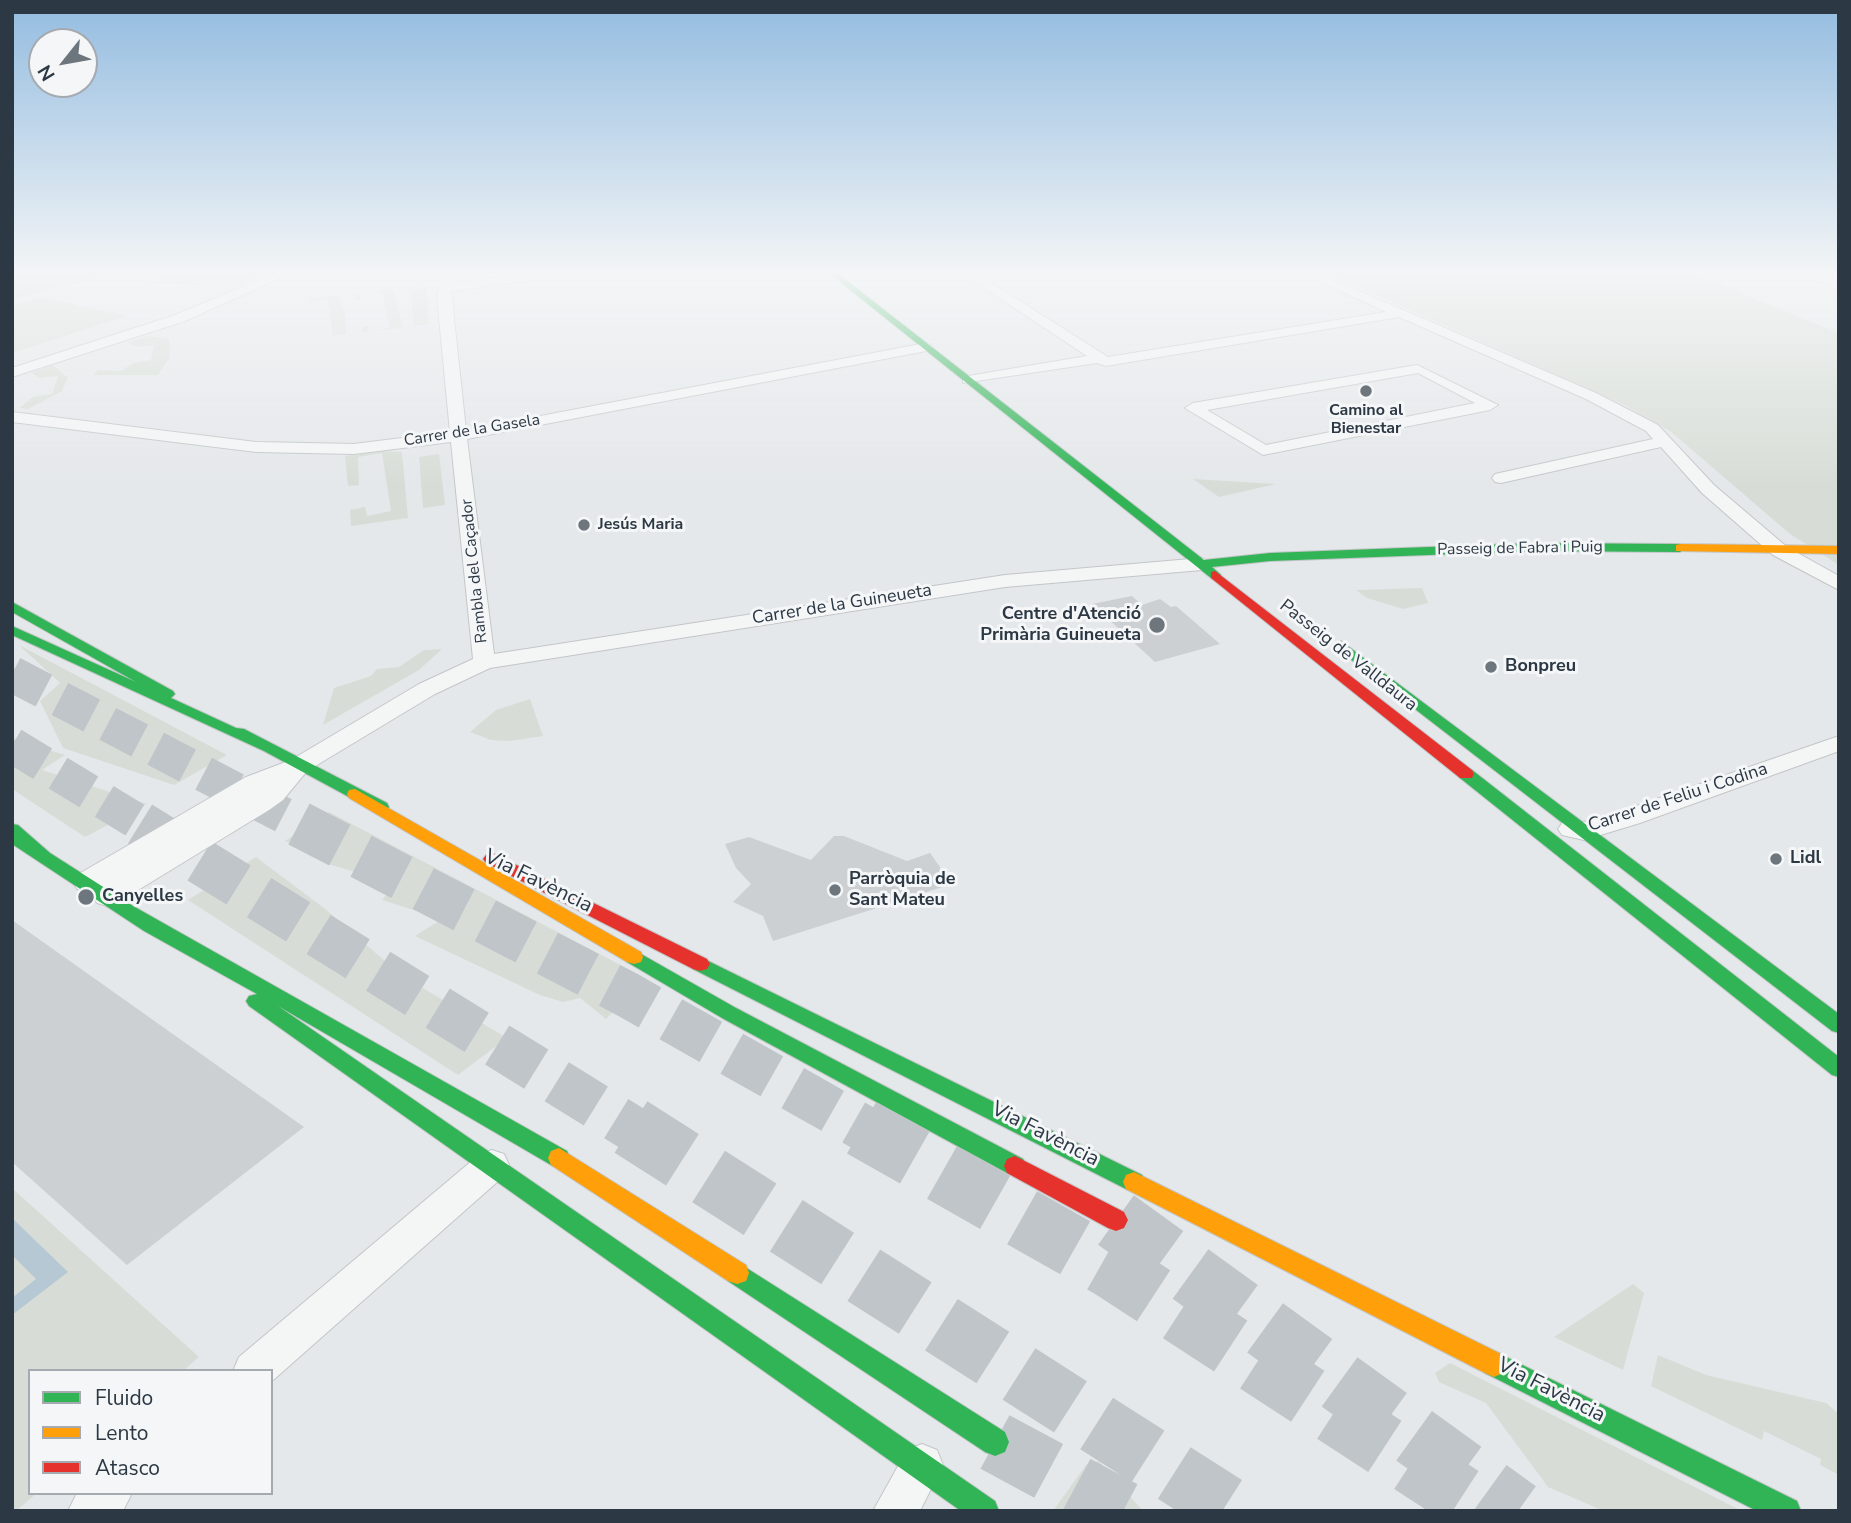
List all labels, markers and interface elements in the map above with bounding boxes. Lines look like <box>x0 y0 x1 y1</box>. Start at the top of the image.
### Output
north arrow <box>28 28 98 98</box>
text: N <box>32 60 62 86</box>
marker: Camino al Bienestar <box>1358 383 1374 399</box>
place label: Camino al Bienestar <box>1329 401 1403 439</box>
street label: Carrer de la Gasela <box>403 411 541 451</box>
street label: Rambla del Caçador <box>458 498 492 644</box>
place label: Jesús Maria <box>598 515 683 535</box>
marker: Jesús Maria <box>576 517 592 533</box>
street label: Passeig de Fabra i Puig <box>1437 538 1603 560</box>
street label: Carrer de la Guineueta <box>751 580 933 630</box>
street label: Passeig de Valldaura <box>1275 595 1421 717</box>
place label: Centre d'Atenció Primària Guineueta <box>980 604 1141 646</box>
marker: Centre d'Atenció Primària Guineueta <box>1147 615 1167 635</box>
place label: Bonpreu <box>1505 656 1576 678</box>
marker: Bonpreu <box>1483 659 1499 675</box>
street label: Carrer de Feliu i Codina <box>1585 759 1771 837</box>
street label: Via Favència <box>480 845 596 919</box>
place label: Lidl <box>1790 848 1821 870</box>
marker: Lidl <box>1768 851 1784 867</box>
place label: Parròquia de Sant Mateu <box>849 869 956 912</box>
marker: Parròquia de Sant Mateu <box>827 882 843 898</box>
place label: Canyelles <box>102 886 183 908</box>
marker: Canyelles <box>76 887 96 907</box>
street label: Via Favència <box>987 1097 1103 1173</box>
street label: Via Favència <box>1493 1353 1609 1429</box>
legend <box>28 1369 273 1495</box>
text: Fluido <box>95 1384 153 1412</box>
text: Lento <box>95 1419 148 1447</box>
text: Atasco <box>95 1454 160 1482</box>

